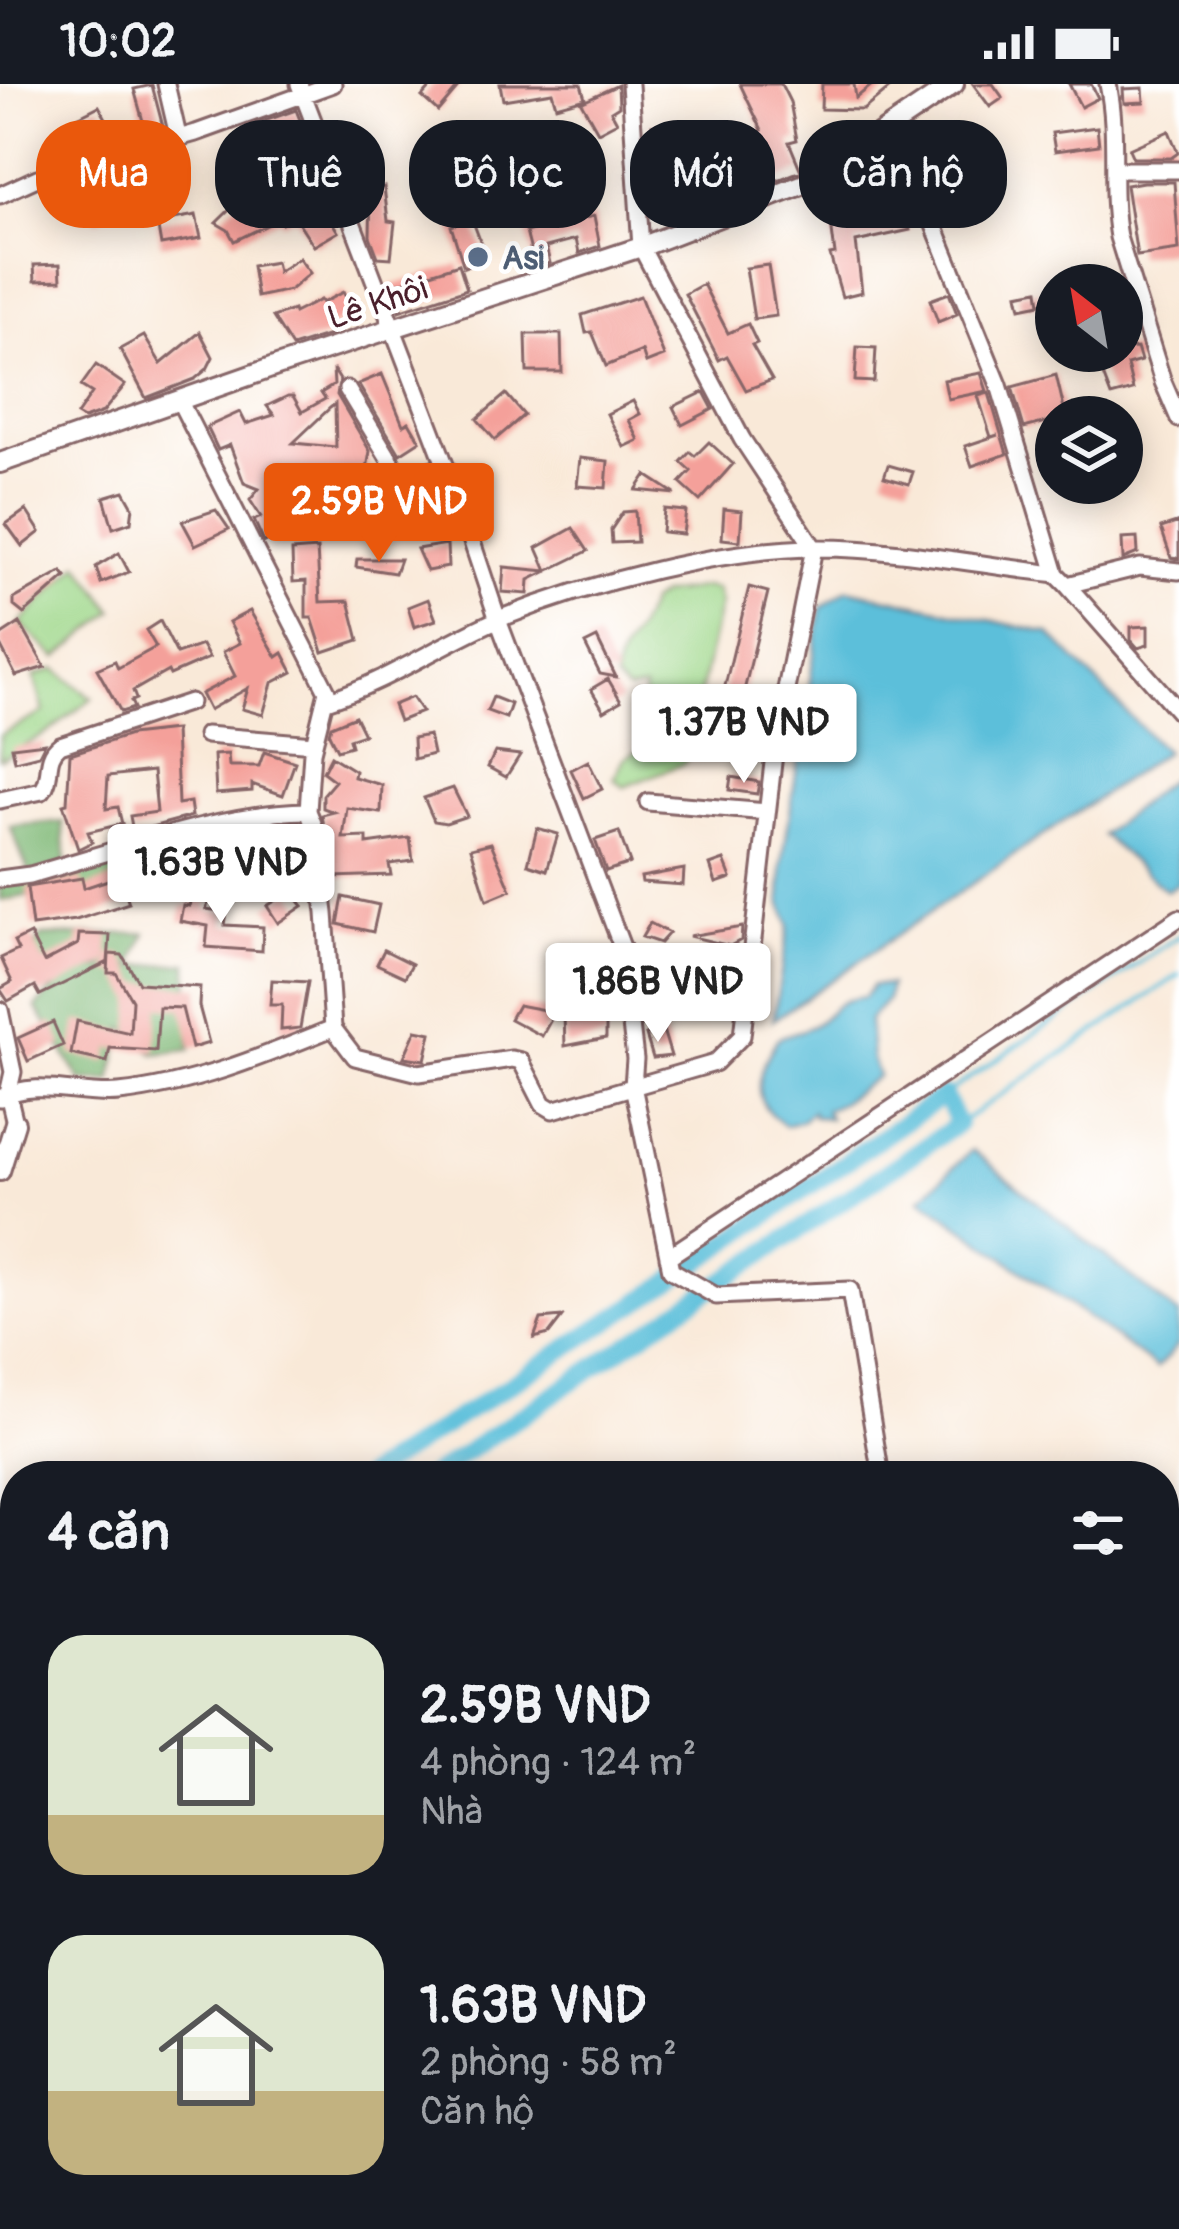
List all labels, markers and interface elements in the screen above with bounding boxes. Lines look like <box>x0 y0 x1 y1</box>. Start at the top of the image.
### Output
text: 10:02 <box>60 14 176 70</box>
chip: Mua <box>36 120 191 228</box>
chip: Thuê <box>215 120 385 228</box>
chip: Bộ lọc <box>409 120 606 228</box>
chip: Mới <box>630 120 775 228</box>
chip: Căn hộ <box>799 120 1007 228</box>
place label: Asi <box>502 238 544 279</box>
marker: Asi <box>465 244 491 270</box>
north arrow <box>1035 264 1143 372</box>
map controls <box>1035 264 1143 504</box>
street label: Lê Khôi <box>322 268 433 339</box>
button: layers <box>1035 396 1143 504</box>
pin: 2.59B VND <box>242 463 516 565</box>
text: 2.59B VND <box>291 477 467 526</box>
pin: 1.37B VND <box>607 684 881 786</box>
text: 1.37B VND <box>659 698 829 747</box>
pin: 1.63B VND <box>84 824 358 926</box>
text: 1.63B VND <box>135 838 307 887</box>
pin: 1.86B VND <box>521 943 795 1045</box>
text: 1.86B VND <box>573 957 743 1006</box>
icon: filters <box>1065 1500 1131 1566</box>
text: 4 căn <box>48 1501 170 1565</box>
text: 2.59B VND <box>420 1674 651 1738</box>
icon: home <box>144 1683 288 1827</box>
text: 4 phòng · 124 m² <box>420 1738 696 1787</box>
text: Nhà <box>420 1787 482 1836</box>
text: 1.63B VND <box>420 1974 646 2038</box>
icon: home <box>144 1983 288 2127</box>
text: 2 phòng · 58 m² <box>420 2038 677 2087</box>
text: Căn hộ <box>420 2087 534 2136</box>

